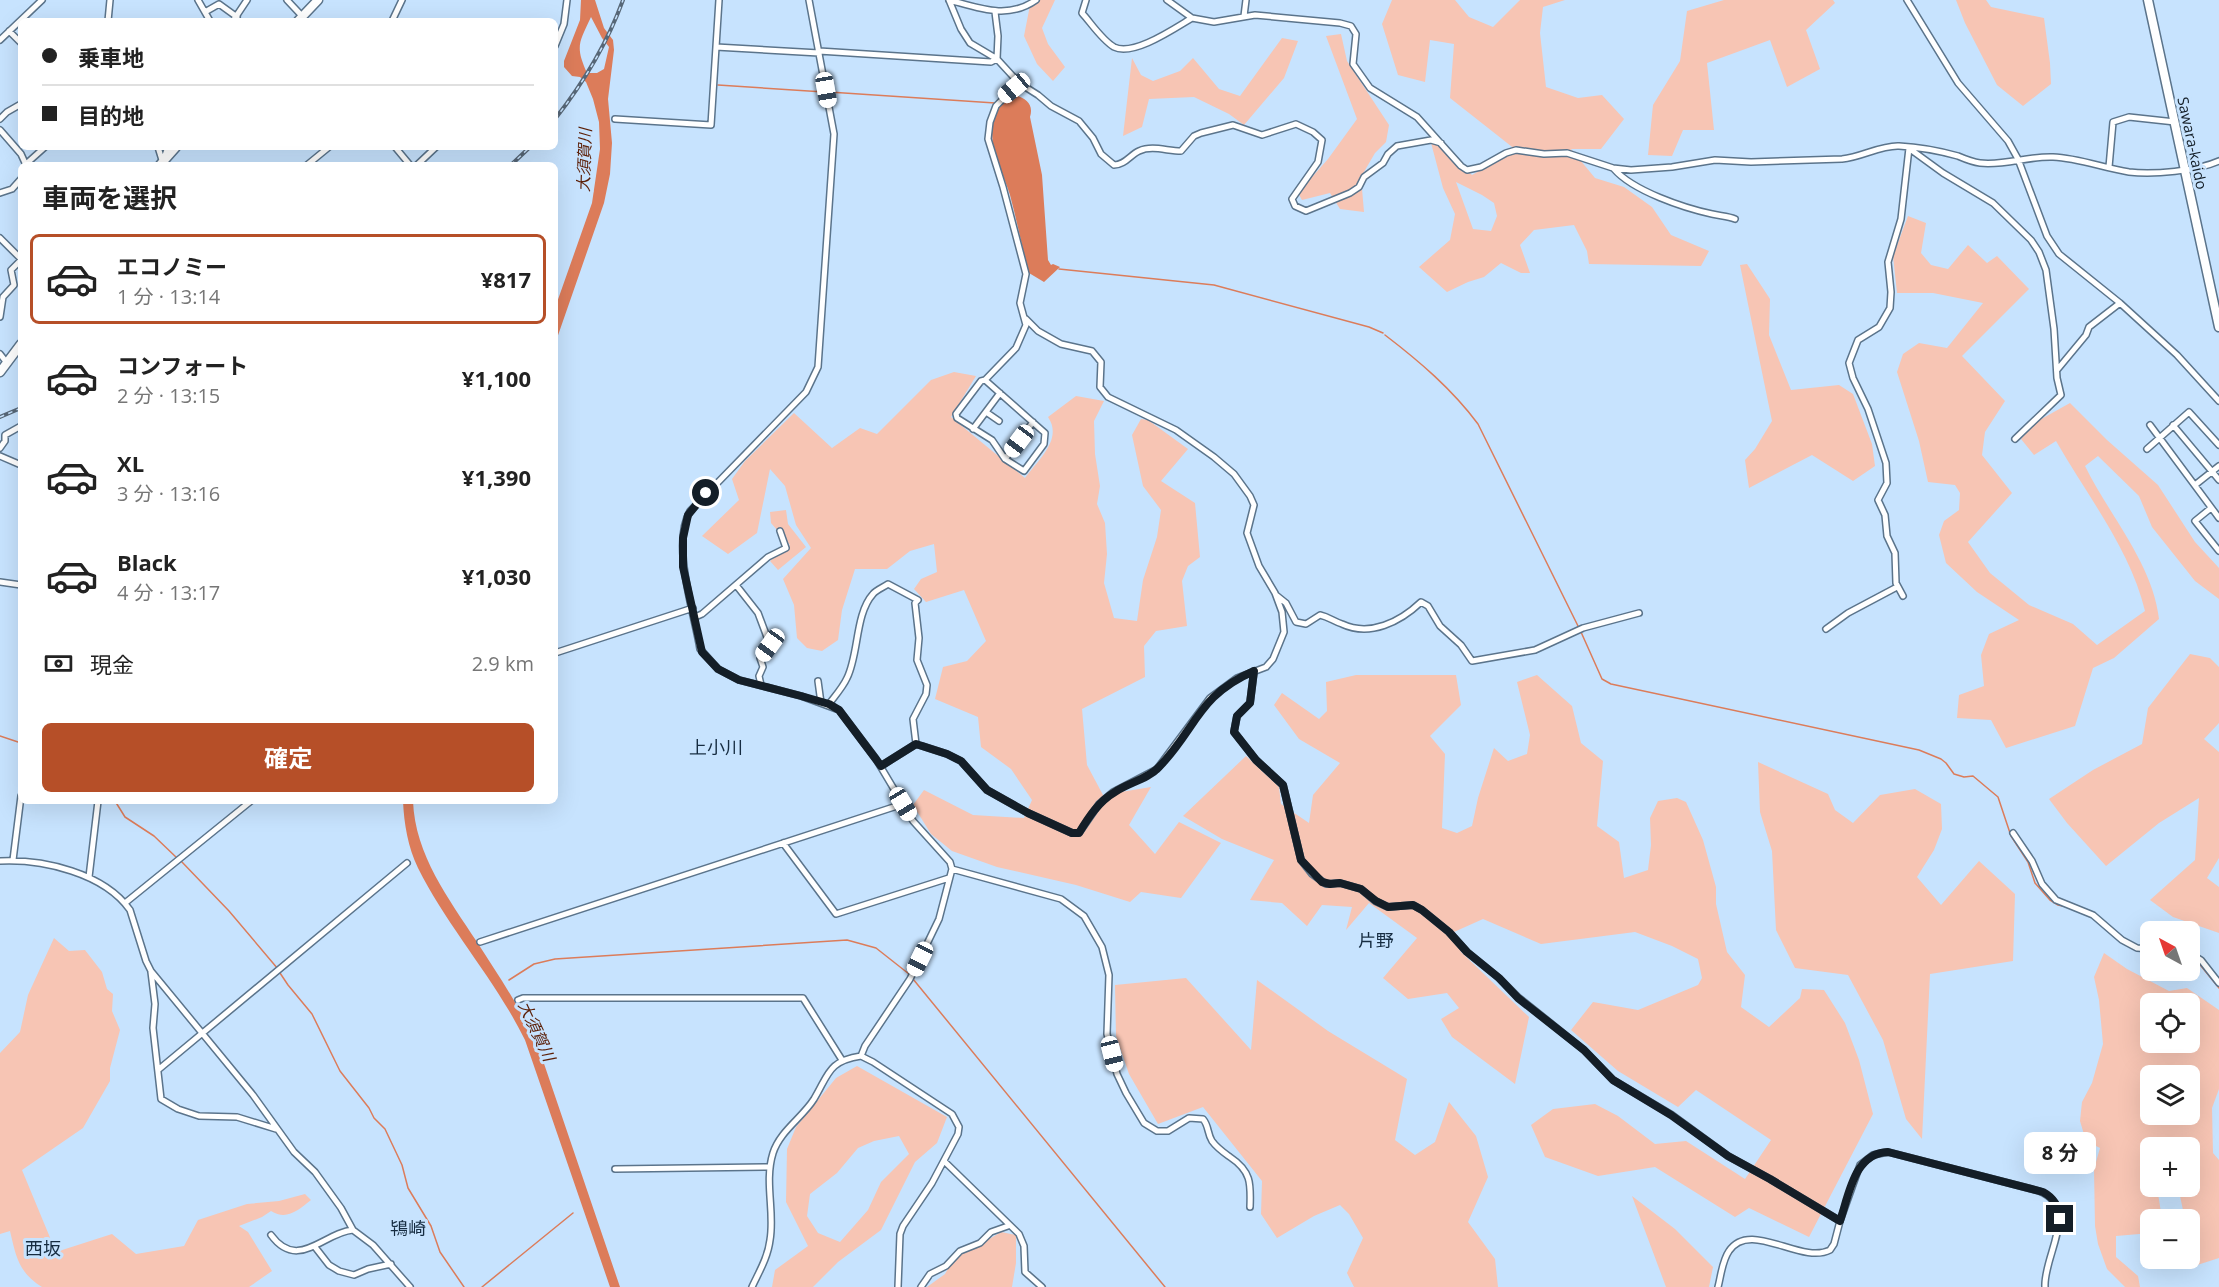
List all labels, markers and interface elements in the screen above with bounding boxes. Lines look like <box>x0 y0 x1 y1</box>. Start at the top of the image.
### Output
text: 乗車地 <box>78 42 144 72</box>
car <box>994 70 1034 106</box>
car <box>814 71 838 109</box>
street label: Sawara-kaido <box>2173 95 2213 191</box>
text: 目的地 <box>78 100 144 130</box>
water label: 大須賀川 <box>572 126 596 192</box>
text: 車両を選択 <box>42 179 177 216</box>
text: エコノミー <box>117 251 227 281</box>
icon: car <box>45 252 99 306</box>
text: ¥817 <box>481 264 531 294</box>
text: 1 分 · 13:14 <box>117 283 220 310</box>
text: コンフォート <box>117 350 248 380</box>
icon: car <box>45 351 99 405</box>
text: ¥1,100 <box>462 363 531 393</box>
text: 2 分 · 13:15 <box>117 382 220 409</box>
car <box>1001 421 1037 461</box>
text: XL <box>117 448 144 478</box>
icon: car <box>45 450 99 504</box>
text: ¥1,390 <box>462 462 531 492</box>
route start <box>692 479 719 506</box>
text: 3 分 · 13:16 <box>117 480 220 507</box>
text: Black <box>117 547 177 577</box>
icon: car <box>45 549 99 603</box>
text: ¥1,030 <box>462 561 531 591</box>
text: 4 分 · 13:17 <box>117 579 220 606</box>
car <box>752 625 788 665</box>
icon: cash <box>42 647 75 680</box>
text: 現金 <box>90 649 134 679</box>
text: 2.9 km <box>472 650 534 677</box>
button: 確定 <box>42 723 534 792</box>
district label: 上小川 <box>689 735 743 759</box>
car <box>886 784 920 824</box>
north arrow <box>2140 921 2200 981</box>
map controls <box>2140 921 2200 1269</box>
district label: 片野 <box>1358 928 1394 952</box>
car <box>904 939 936 979</box>
button: locate <box>2140 993 2200 1053</box>
water label: 大須賀川 <box>514 997 561 1066</box>
car <box>1099 1034 1125 1074</box>
button: layers <box>2140 1065 2200 1125</box>
callout: 8 分 <box>2024 1132 2096 1174</box>
button: + <box>2140 1137 2200 1197</box>
text: 8 分 <box>2042 1139 2078 1166</box>
route end <box>2046 1205 2073 1232</box>
button: − <box>2140 1209 2200 1269</box>
district label: 鴇崎 <box>390 1216 426 1240</box>
district label: 西坂 <box>25 1236 61 1260</box>

